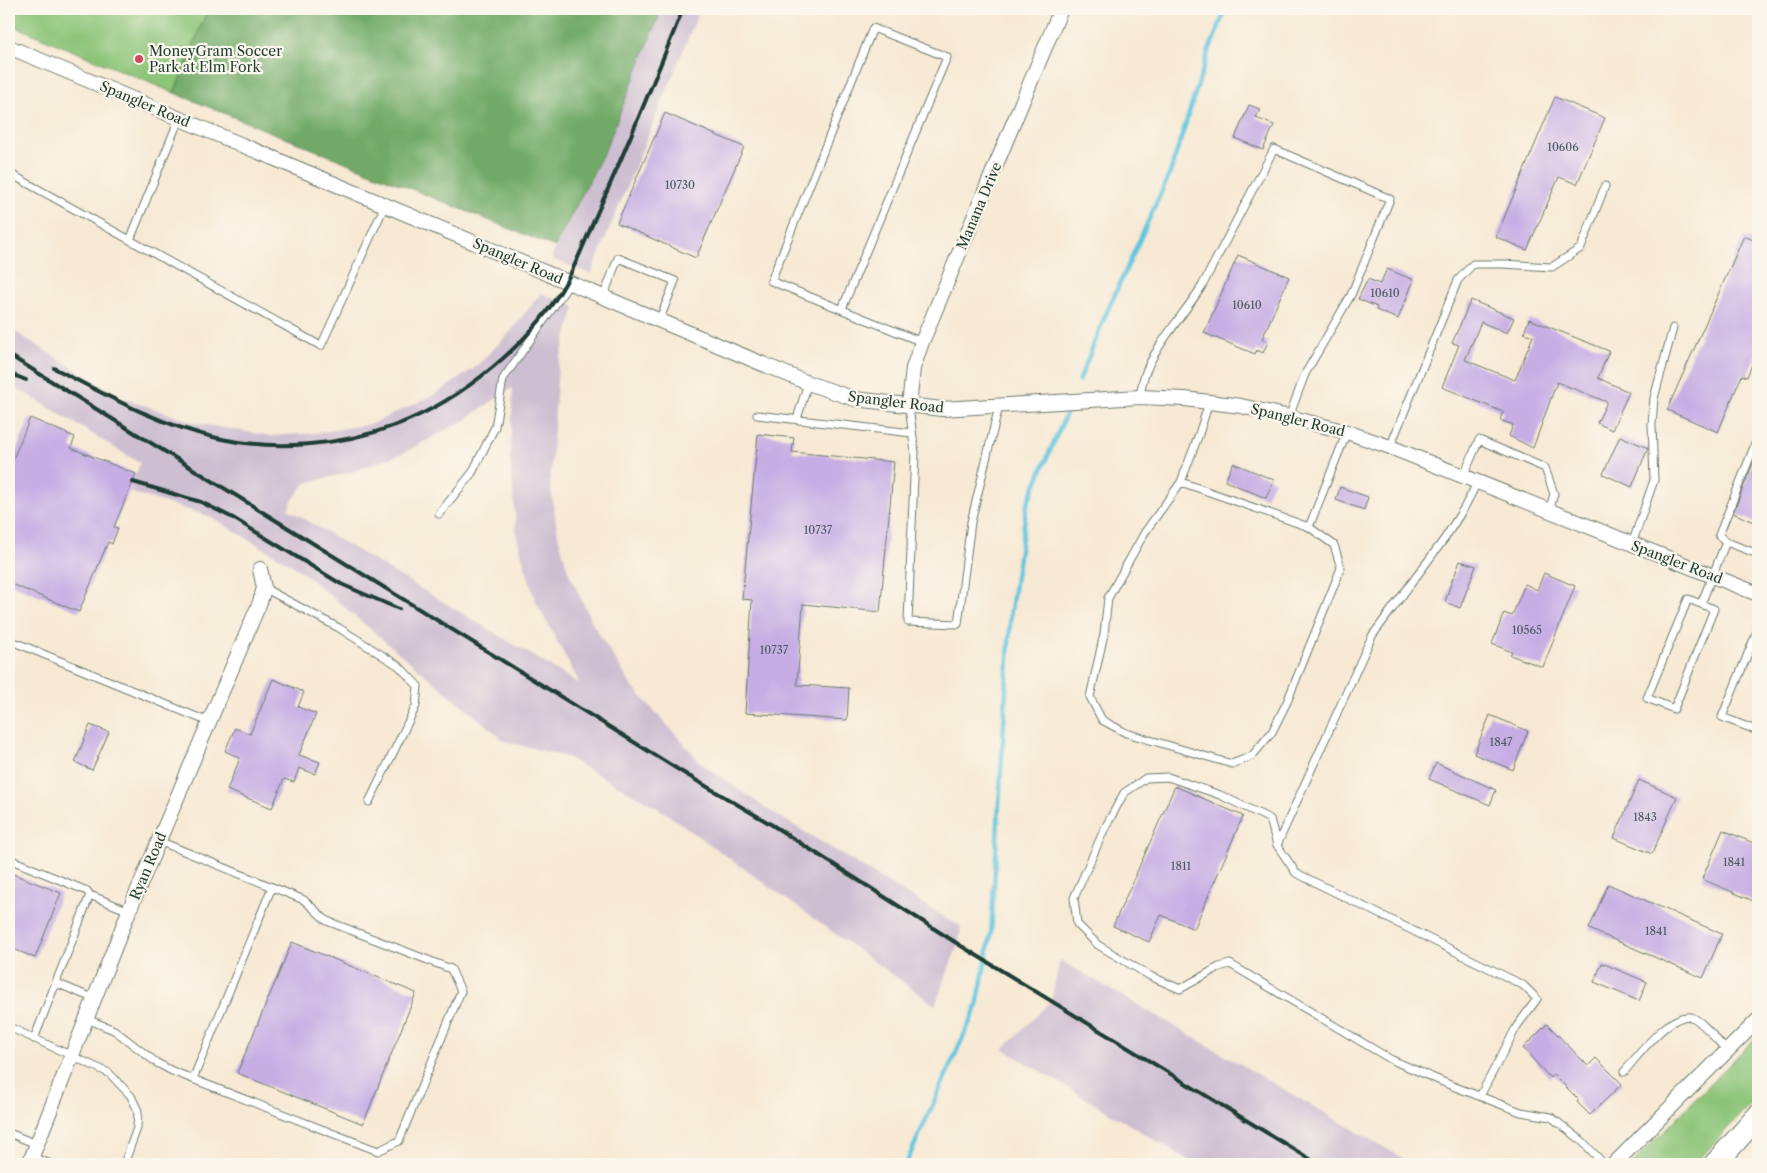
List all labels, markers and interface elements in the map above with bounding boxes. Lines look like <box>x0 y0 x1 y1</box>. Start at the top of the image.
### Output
place label: MoneyGram Soccer Park at Elm Fork <box>149 42 282 76</box>
marker: MoneyGram Soccer Park at Elm Fork <box>133 53 145 65</box>
street label: Spangler Road <box>97 77 193 131</box>
house number: 10606 <box>1547 140 1579 154</box>
street label: Manana Drive <box>952 159 1006 253</box>
house number: 10730 <box>665 178 695 192</box>
street label: Spangler Road <box>470 234 566 288</box>
house number: 10610 <box>1370 286 1400 300</box>
house number: 10610 <box>1232 298 1262 312</box>
street label: Spangler Road <box>847 387 945 417</box>
street label: Spangler Road <box>1249 400 1347 441</box>
house number: 10737 <box>804 523 833 537</box>
street label: Spangler Road <box>1629 536 1726 588</box>
house number: 10565 <box>1512 623 1542 637</box>
house number: 10737 <box>760 643 789 657</box>
house number: 1847 <box>1490 735 1513 749</box>
house number: 1843 <box>1633 810 1657 824</box>
street label: Ryan Road <box>126 829 170 903</box>
house number: 1841 <box>1723 855 1745 869</box>
house number: 1811 <box>1171 859 1192 873</box>
house number: 1841 <box>1645 924 1667 938</box>

